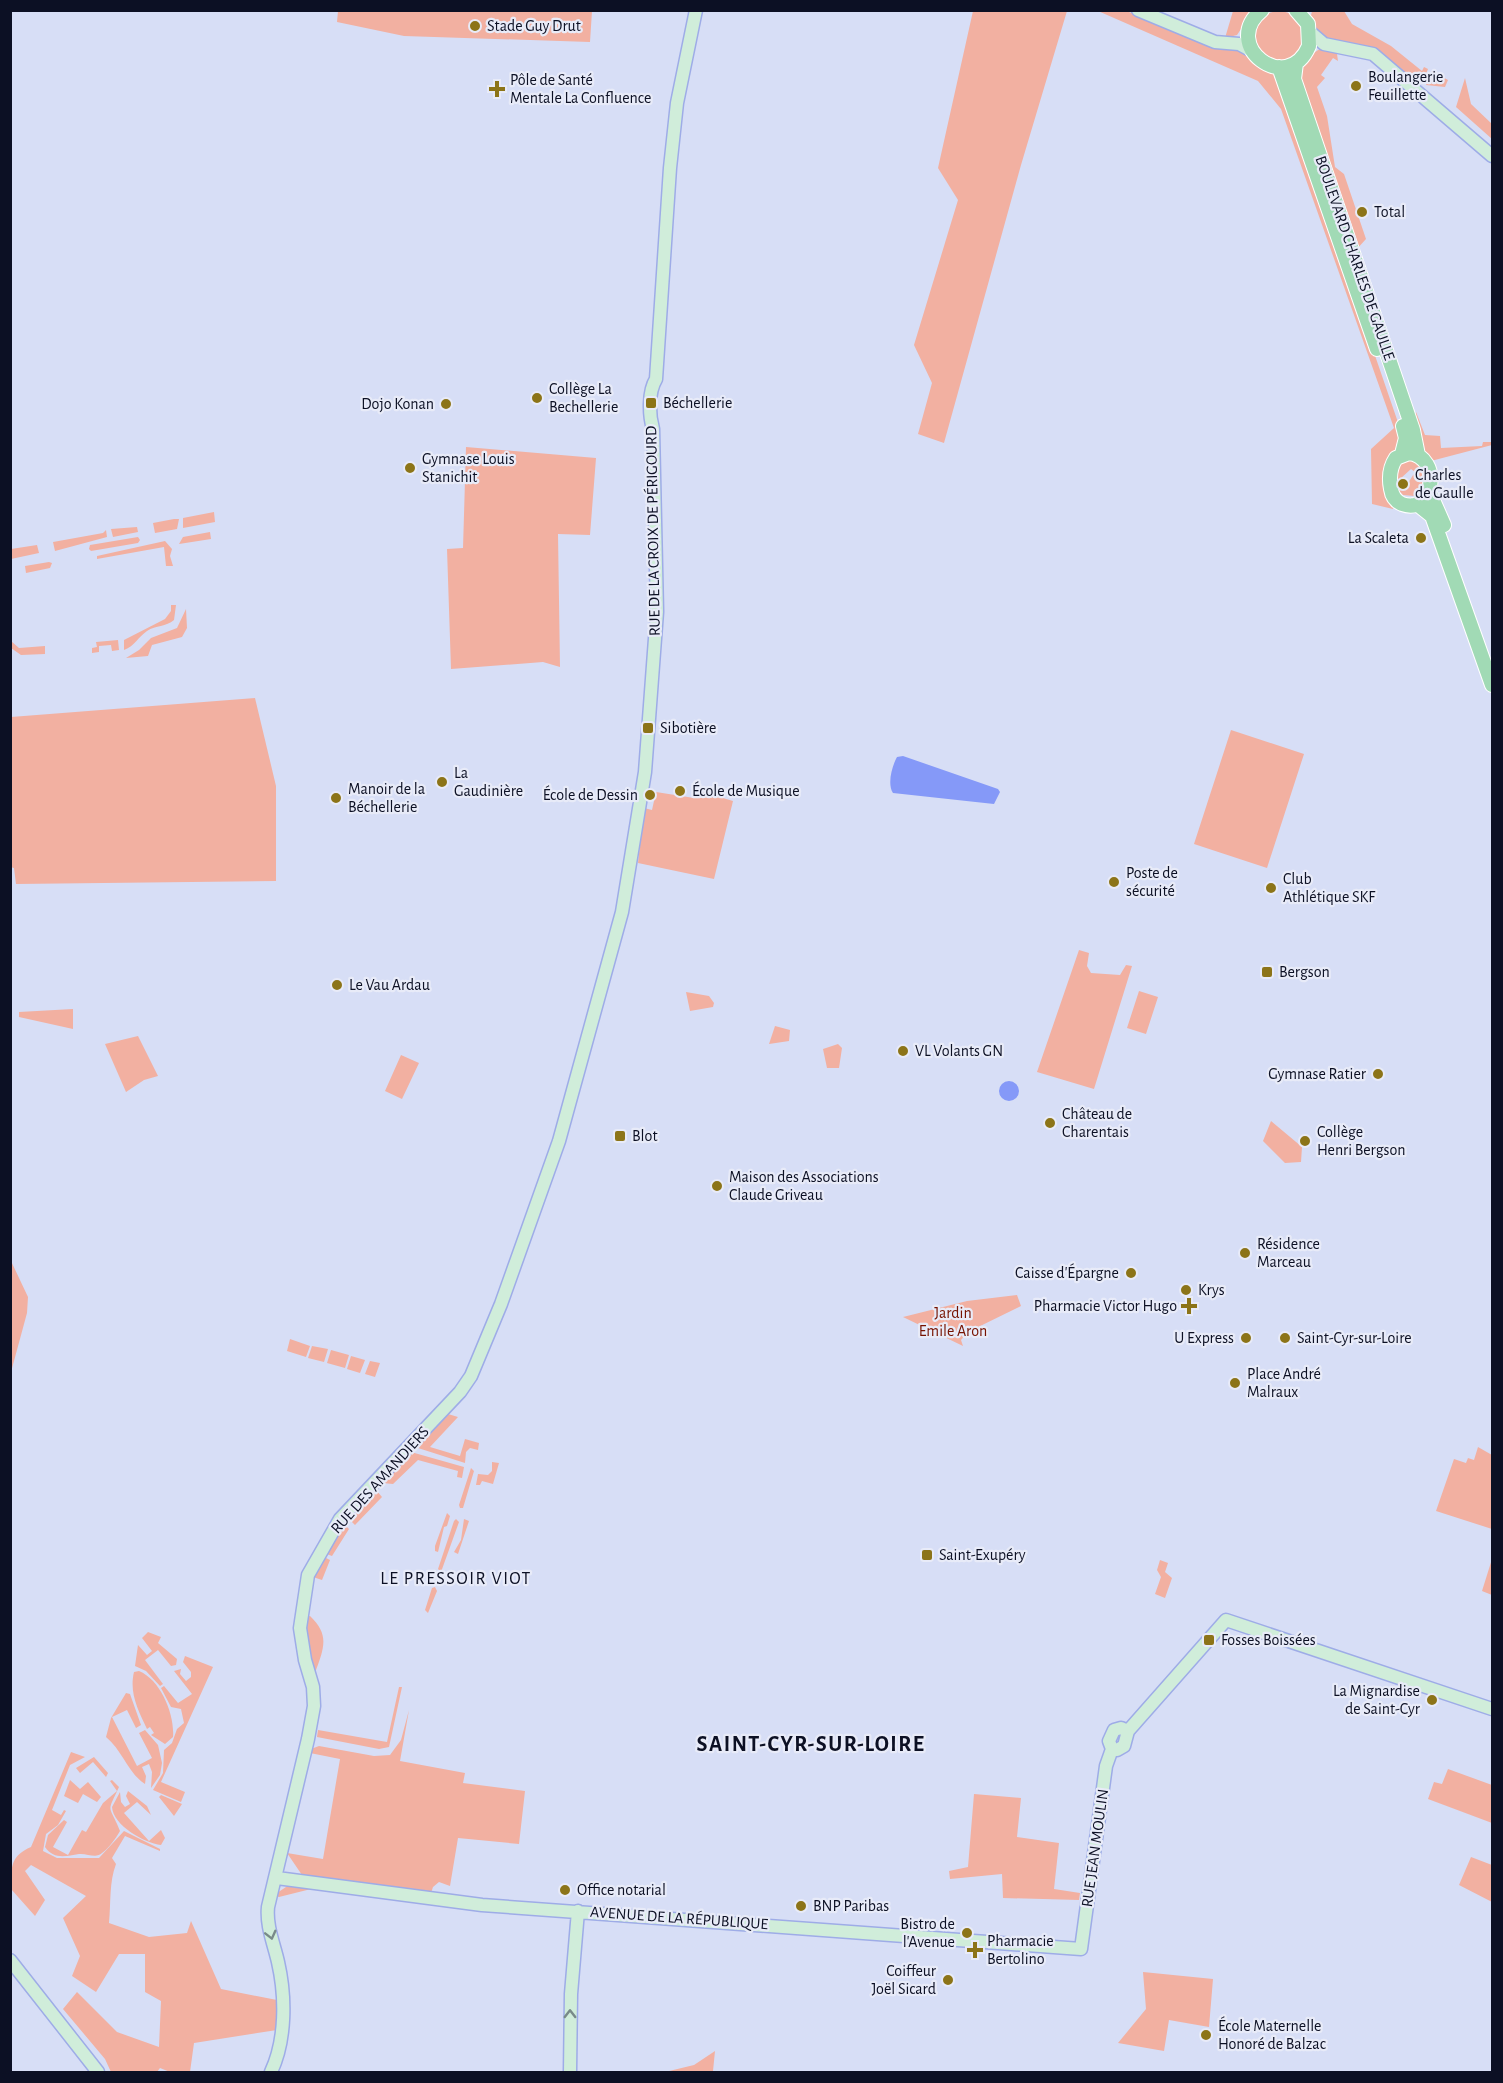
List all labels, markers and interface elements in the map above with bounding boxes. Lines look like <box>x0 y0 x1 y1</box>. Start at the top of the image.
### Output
place label: Stade Guy Drut <box>487 18 581 35</box>
marker: Stade Guy Drut <box>468 19 482 33</box>
place label: Boulangerie Feuillette <box>1368 69 1443 103</box>
place label: Pôle de Santé Mentale La Confluence <box>510 72 651 106</box>
marker: Boulangerie Feuillette <box>1349 79 1363 93</box>
marker: Pôle de Santé Mentale La Confluence <box>488 80 506 98</box>
street label: BOULEVARD CHARLES DE GAULLE <box>1312 154 1398 363</box>
place label: Total <box>1374 204 1405 220</box>
marker: Total <box>1355 205 1369 219</box>
place label: Collège La Bechellerie <box>549 381 618 415</box>
marker: Collège La Bechellerie <box>530 391 544 405</box>
place label: Béchellerie <box>663 395 732 411</box>
place label: Dojo Konan <box>361 396 434 413</box>
marker: Béchellerie <box>644 396 658 410</box>
marker: Dojo Konan <box>439 397 453 411</box>
street label: RUE DE LA CROIX DE PÉRIGOURD <box>641 426 663 636</box>
place label: Gymnase Louis Stanichit <box>422 451 515 485</box>
marker: Gymnase Louis Stanichit <box>403 461 417 475</box>
place label: Charles de Gaulle <box>1415 467 1474 501</box>
marker: Charles de Gaulle <box>1396 477 1410 491</box>
place label: La Scaleta <box>1348 530 1409 546</box>
marker: La Scaleta <box>1414 531 1428 545</box>
place label: Sibotière <box>660 720 716 736</box>
marker: Sibotière <box>641 721 655 735</box>
place label: La Gaudinière <box>454 765 523 799</box>
marker: La Gaudinière <box>435 775 449 789</box>
place label: Manoir de la Béchellerie <box>348 781 425 815</box>
place label: École de Musique <box>692 781 800 799</box>
marker: École de Musique <box>673 784 687 798</box>
place label: École de Dessin <box>543 785 638 803</box>
marker: École de Dessin <box>643 788 657 802</box>
marker: Manoir de la Béchellerie <box>329 791 343 805</box>
place label: Poste de sécurité <box>1126 865 1178 899</box>
place label: Club Athlétique SKF <box>1283 871 1376 905</box>
marker: Poste de sécurité <box>1107 875 1121 889</box>
marker: Club Athlétique SKF <box>1264 881 1278 895</box>
place label: Bergson <box>1279 964 1330 980</box>
marker: Bergson <box>1260 965 1274 979</box>
place label: Le Vau Ardau <box>349 977 430 993</box>
marker: Le Vau Ardau <box>330 978 344 992</box>
place label: VL Volants GN <box>915 1043 1003 1059</box>
marker: VL Volants GN <box>896 1044 910 1058</box>
place label: Gymnase Ratier <box>1268 1066 1367 1083</box>
marker: Gymnase Ratier <box>1371 1067 1385 1081</box>
place label: Château de Charentais <box>1062 1106 1132 1140</box>
marker: Château de Charentais <box>1043 1116 1057 1130</box>
place label: Collège Henri Bergson <box>1317 1124 1405 1158</box>
place label: Blot <box>632 1128 658 1144</box>
marker: Blot <box>613 1129 627 1143</box>
marker: Collège Henri Bergson <box>1298 1134 1312 1148</box>
place label: Maison des Associations Claude Griveau <box>729 1169 879 1203</box>
marker: Maison des Associations Claude Griveau <box>710 1179 724 1193</box>
place label: Résidence Marceau <box>1257 1236 1320 1270</box>
marker: Résidence Marceau <box>1238 1246 1252 1260</box>
place label: Caisse d'Épargne <box>1015 1263 1119 1281</box>
marker: Caisse d'Épargne <box>1124 1266 1138 1280</box>
place label: Krys <box>1198 1282 1225 1299</box>
marker: Krys <box>1179 1283 1193 1297</box>
place label: Pharmacie Victor Hugo <box>1034 1298 1177 1314</box>
marker: Pharmacie Victor Hugo <box>1182 1299 1196 1313</box>
park label: Jardin Emile Aron <box>919 1305 987 1339</box>
place label: U Express <box>1174 1330 1234 1346</box>
place label: Saint-Cyr-sur-Loire <box>1297 1330 1412 1347</box>
marker: U Express <box>1239 1331 1253 1345</box>
marker: Saint-Cyr-sur-Loire <box>1278 1331 1292 1345</box>
place label: Place André Malraux <box>1247 1366 1321 1400</box>
marker: Place André Malraux <box>1228 1376 1242 1390</box>
street label: RUE DES AMANDIERS <box>328 1423 432 1537</box>
place label: Saint-Exupéry <box>939 1547 1026 1564</box>
marker: Saint-Exupéry <box>920 1548 934 1562</box>
district label: LE PRESSOIR VIOT <box>380 1570 532 1588</box>
place label: Fosses Boissées <box>1221 1632 1316 1648</box>
marker: Fosses Boissées <box>1202 1633 1216 1647</box>
place label: La Mignardise de Saint-Cyr <box>1333 1683 1421 1718</box>
marker: La Mignardise de Saint-Cyr <box>1425 1693 1439 1707</box>
district label: SAINT-CYR-SUR-LOIRE <box>697 1733 926 1755</box>
street label: RUE JEAN MOULIN <box>1079 1788 1111 1908</box>
place label: Office notarial <box>577 1882 666 1898</box>
marker: Office notarial <box>558 1883 572 1897</box>
place label: BNP Paribas <box>813 1898 889 1914</box>
marker: BNP Paribas <box>794 1899 808 1913</box>
street label: AVENUE DE LA RÉPUBLIQUE <box>589 1902 769 1933</box>
place label: Bistro de l'Avenue <box>900 1916 955 1950</box>
marker: Bistro de l'Avenue <box>960 1926 974 1940</box>
one-way arrow <box>264 1930 277 1940</box>
place label: Pharmacie Bertolino <box>987 1933 1054 1967</box>
marker: Pharmacie Bertolino <box>968 1943 982 1957</box>
place label: Coiffeur Joël Sicard <box>871 1963 937 1997</box>
marker: Coiffeur Joël Sicard <box>941 1973 955 1987</box>
one-way arrow <box>564 2010 577 2019</box>
place label: École Maternelle Honoré de Balzac <box>1218 2016 1326 2052</box>
marker: École Maternelle Honoré de Balzac <box>1199 2028 1213 2042</box>

